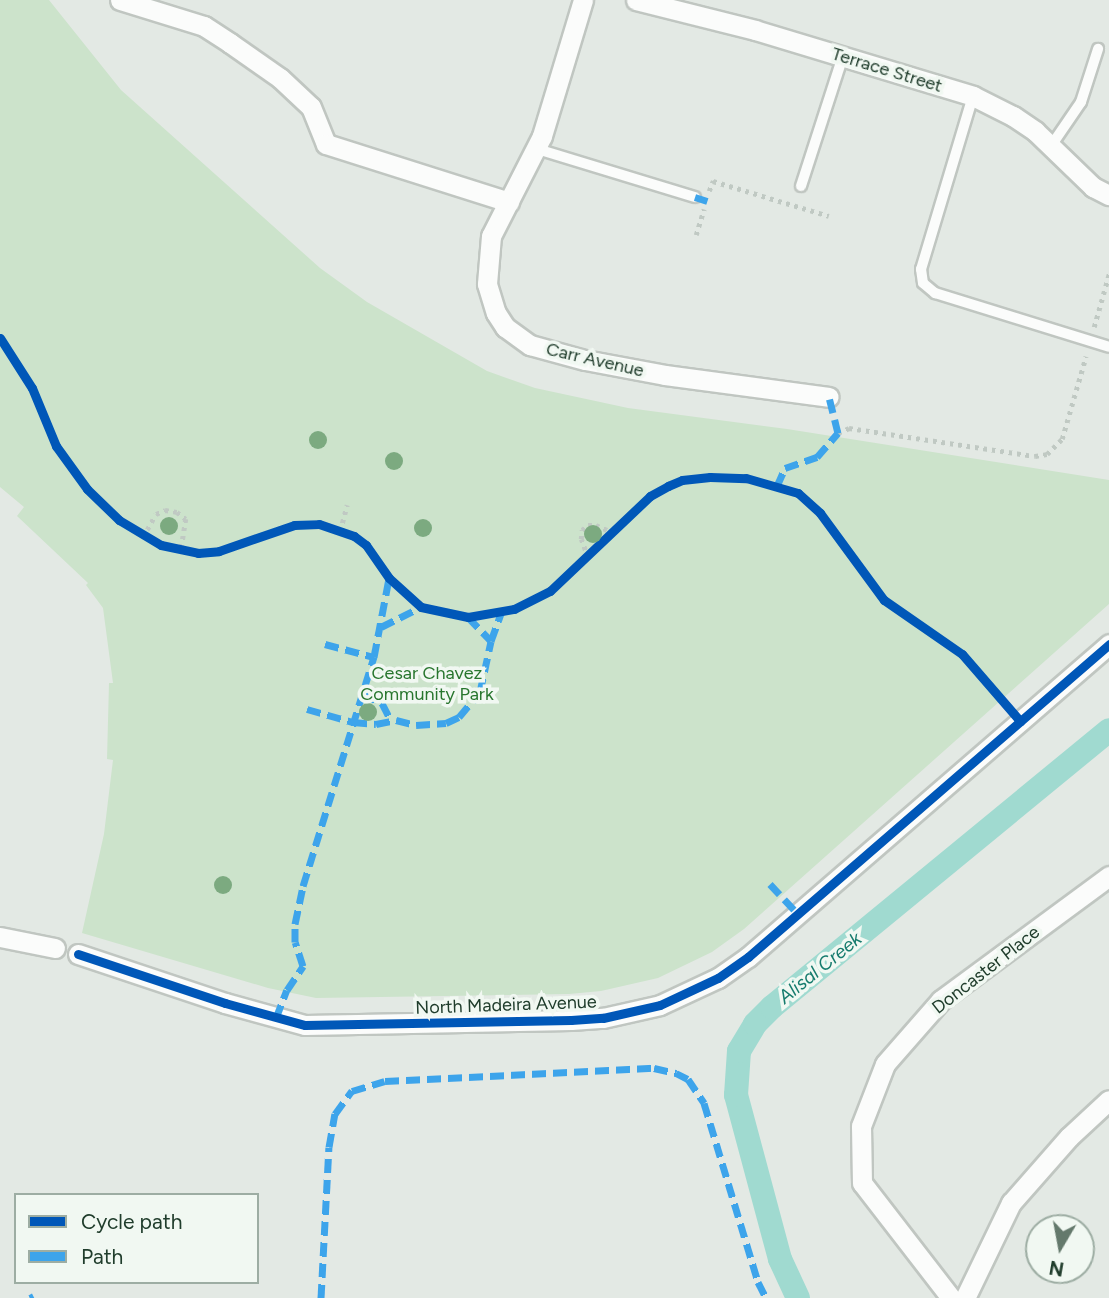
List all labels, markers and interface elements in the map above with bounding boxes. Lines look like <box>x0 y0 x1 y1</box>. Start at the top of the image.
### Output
street label: Terrace Street <box>829 43 945 97</box>
street label: Carr Avenue <box>544 338 646 382</box>
park label: Cesar Chavez Community Park <box>360 663 494 706</box>
street label: Doncaster Place <box>928 921 1044 1019</box>
water label: Alisal Creek <box>774 927 866 1009</box>
street label: North Madeira Avenue <box>415 991 597 1019</box>
legend <box>14 1193 259 1284</box>
text: Cycle path <box>81 1209 182 1234</box>
north arrow <box>1025 1214 1095 1284</box>
text: Path <box>81 1244 123 1269</box>
text: N <box>1047 1256 1066 1281</box>

